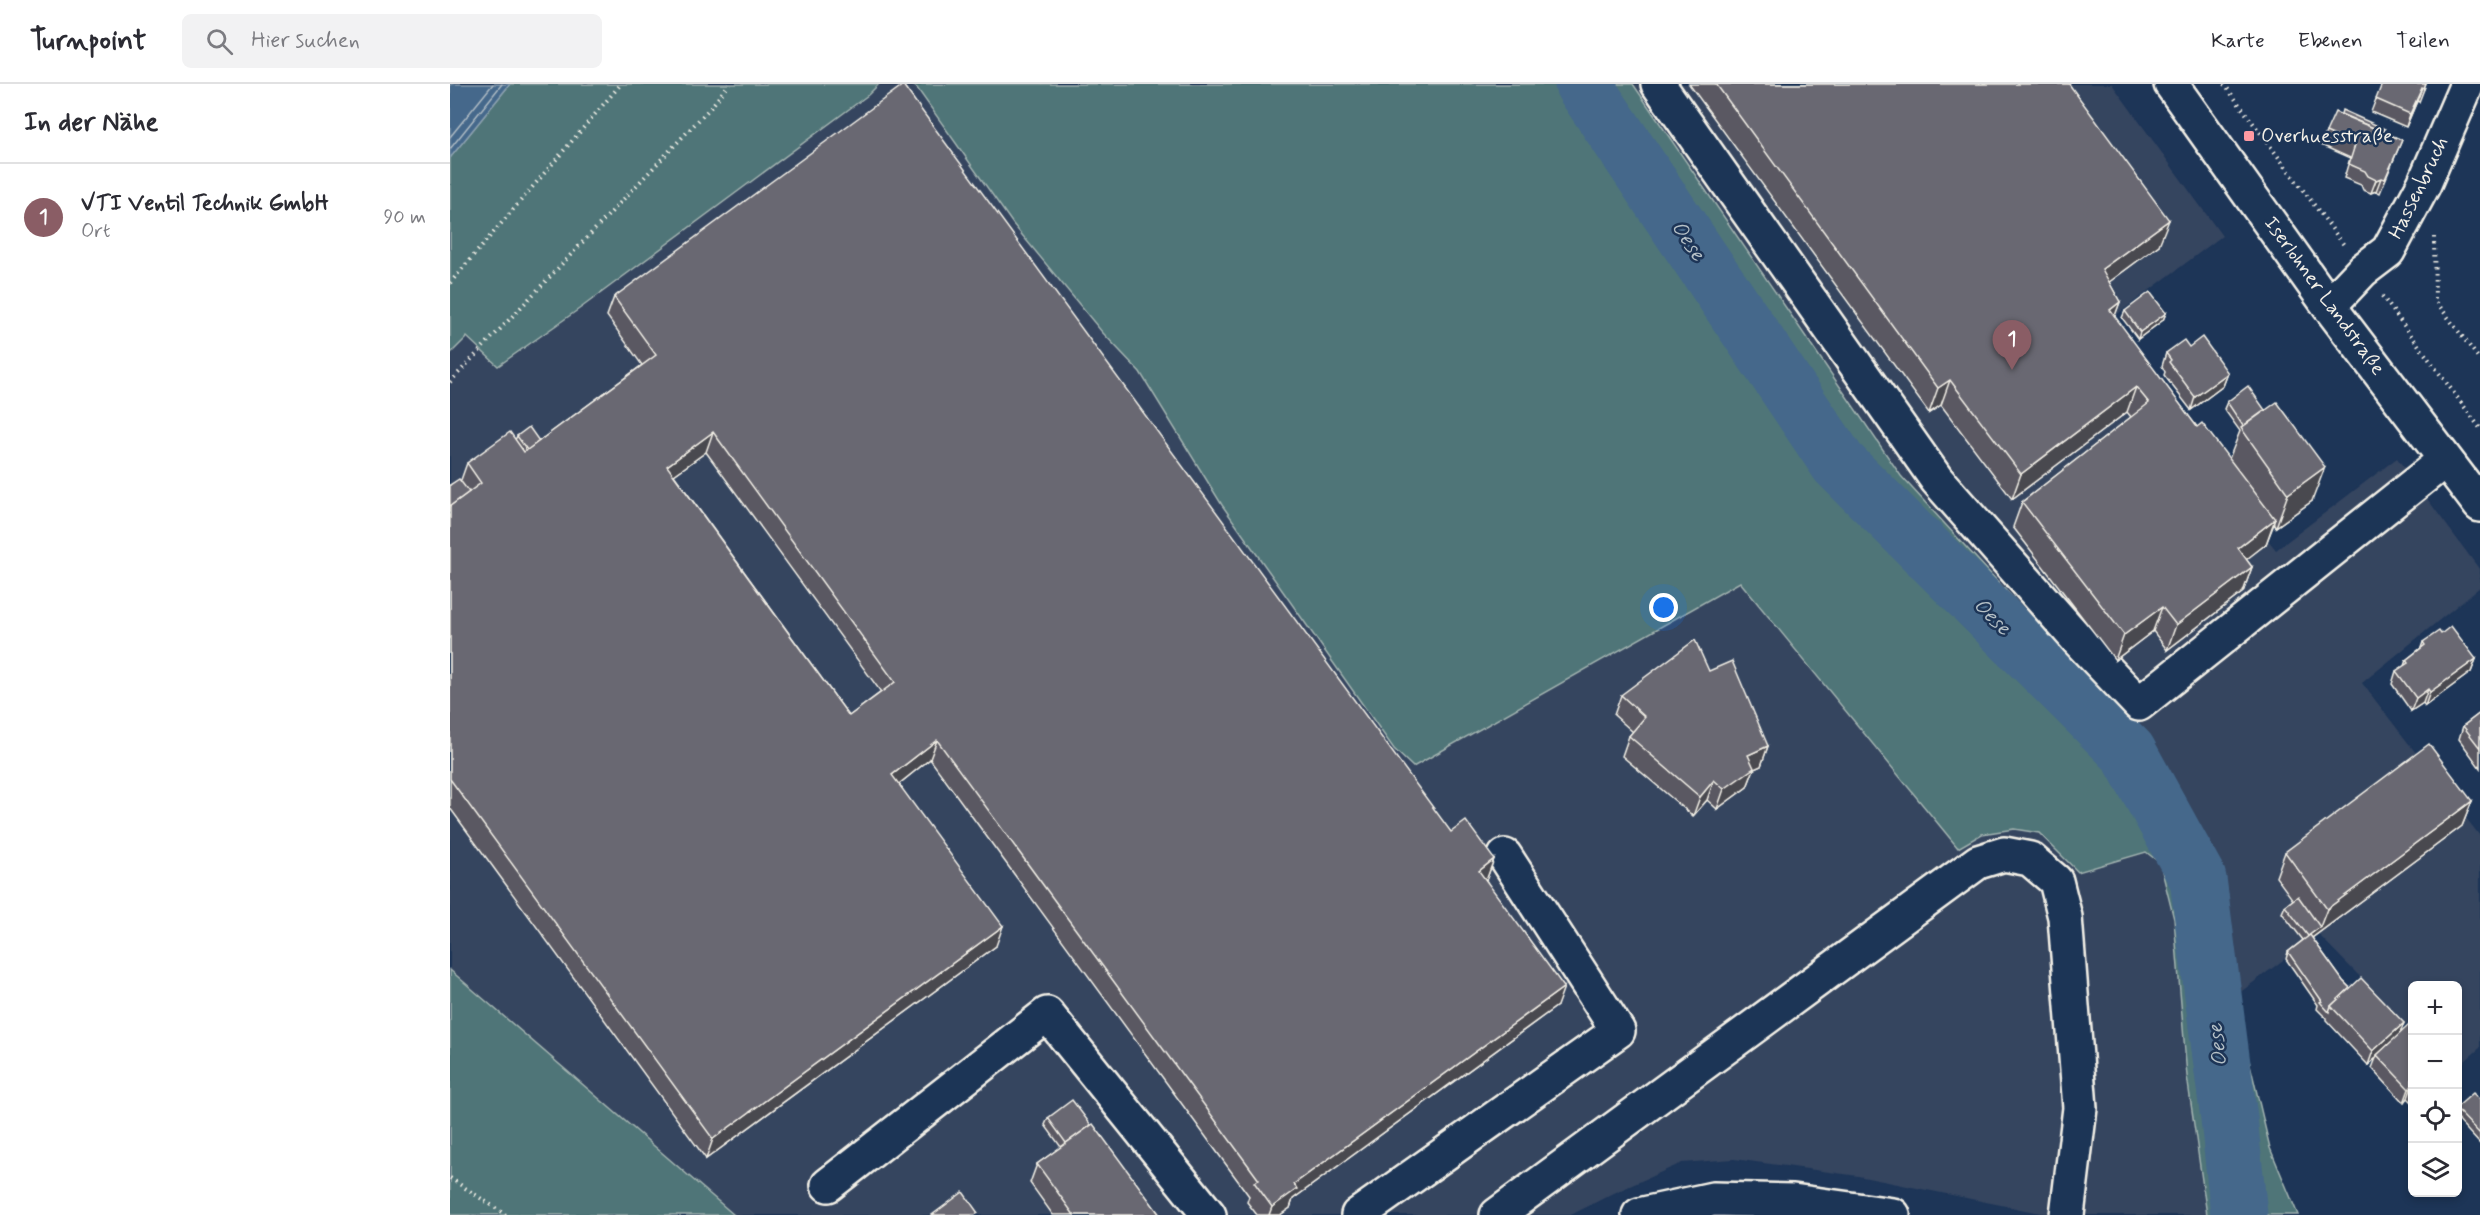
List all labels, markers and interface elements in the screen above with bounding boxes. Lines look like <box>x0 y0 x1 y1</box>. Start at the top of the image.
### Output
search box <box>182 14 602 68</box>
text: Turnpoint <box>30 23 146 60</box>
icon: search <box>203 25 236 58</box>
text: Hier suchen <box>251 27 360 55</box>
text: Karte <box>2211 27 2265 55</box>
text: Ebenen <box>2298 27 2363 55</box>
text: Teilen <box>2396 27 2450 55</box>
text: In der Nähe <box>24 106 158 140</box>
place label: Overhuesstraße <box>2261 123 2393 150</box>
marker: Overhuesstraße <box>2242 129 2256 143</box>
street label: Hassenbruch <box>2383 132 2455 244</box>
text: VTI Ventil Technik GmbH <box>81 190 329 218</box>
text: 1 <box>39 204 48 231</box>
text: 90 m <box>383 204 426 231</box>
street label: Iserlohner Landstraße <box>2257 211 2391 381</box>
water label: Oese <box>1664 215 1712 267</box>
text: Ort <box>81 218 110 245</box>
pin: 1 <box>1992 320 2032 370</box>
water label: Oese <box>1967 592 2018 643</box>
your location <box>1649 593 1678 622</box>
map controls <box>2408 981 2462 1197</box>
button: + <box>2408 981 2462 1035</box>
water label: Oese <box>2201 1021 2235 1068</box>
button: − <box>2408 1035 2462 1089</box>
button: locate <box>2408 1089 2462 1143</box>
button: layers <box>2408 1143 2462 1197</box>

